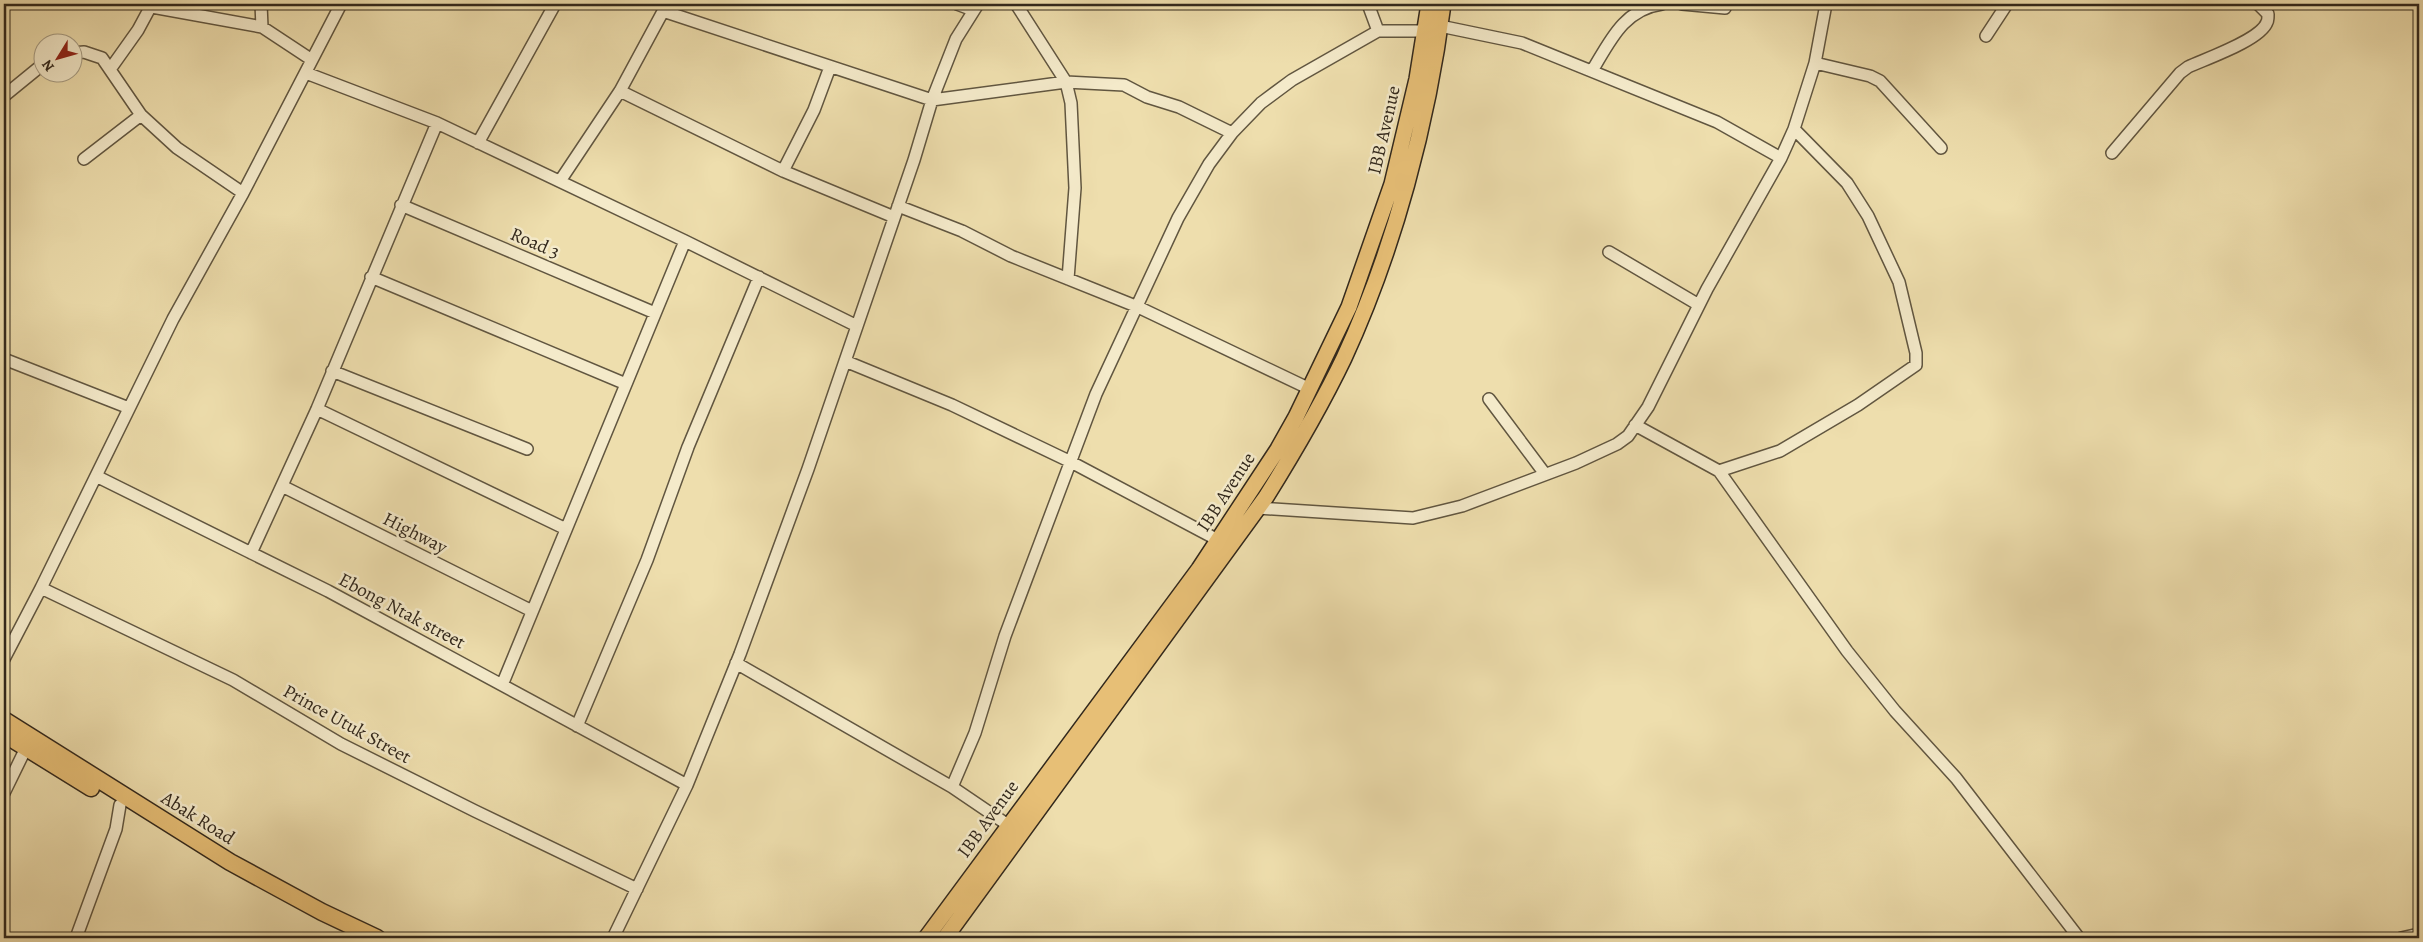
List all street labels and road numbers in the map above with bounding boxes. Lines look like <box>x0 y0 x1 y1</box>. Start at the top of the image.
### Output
street label: IBB Avenue <box>1361 83 1407 177</box>
street label: Road 3 <box>506 221 564 265</box>
street label: IBB Avenue <box>1191 447 1261 537</box>
street label: Highway <box>378 506 452 560</box>
street label: Ebong Ntak street <box>334 567 470 655</box>
street label: Prince Utuk Street <box>278 678 416 770</box>
street label: IBB Avenue <box>951 775 1025 863</box>
street label: Abak Road <box>155 785 240 851</box>

